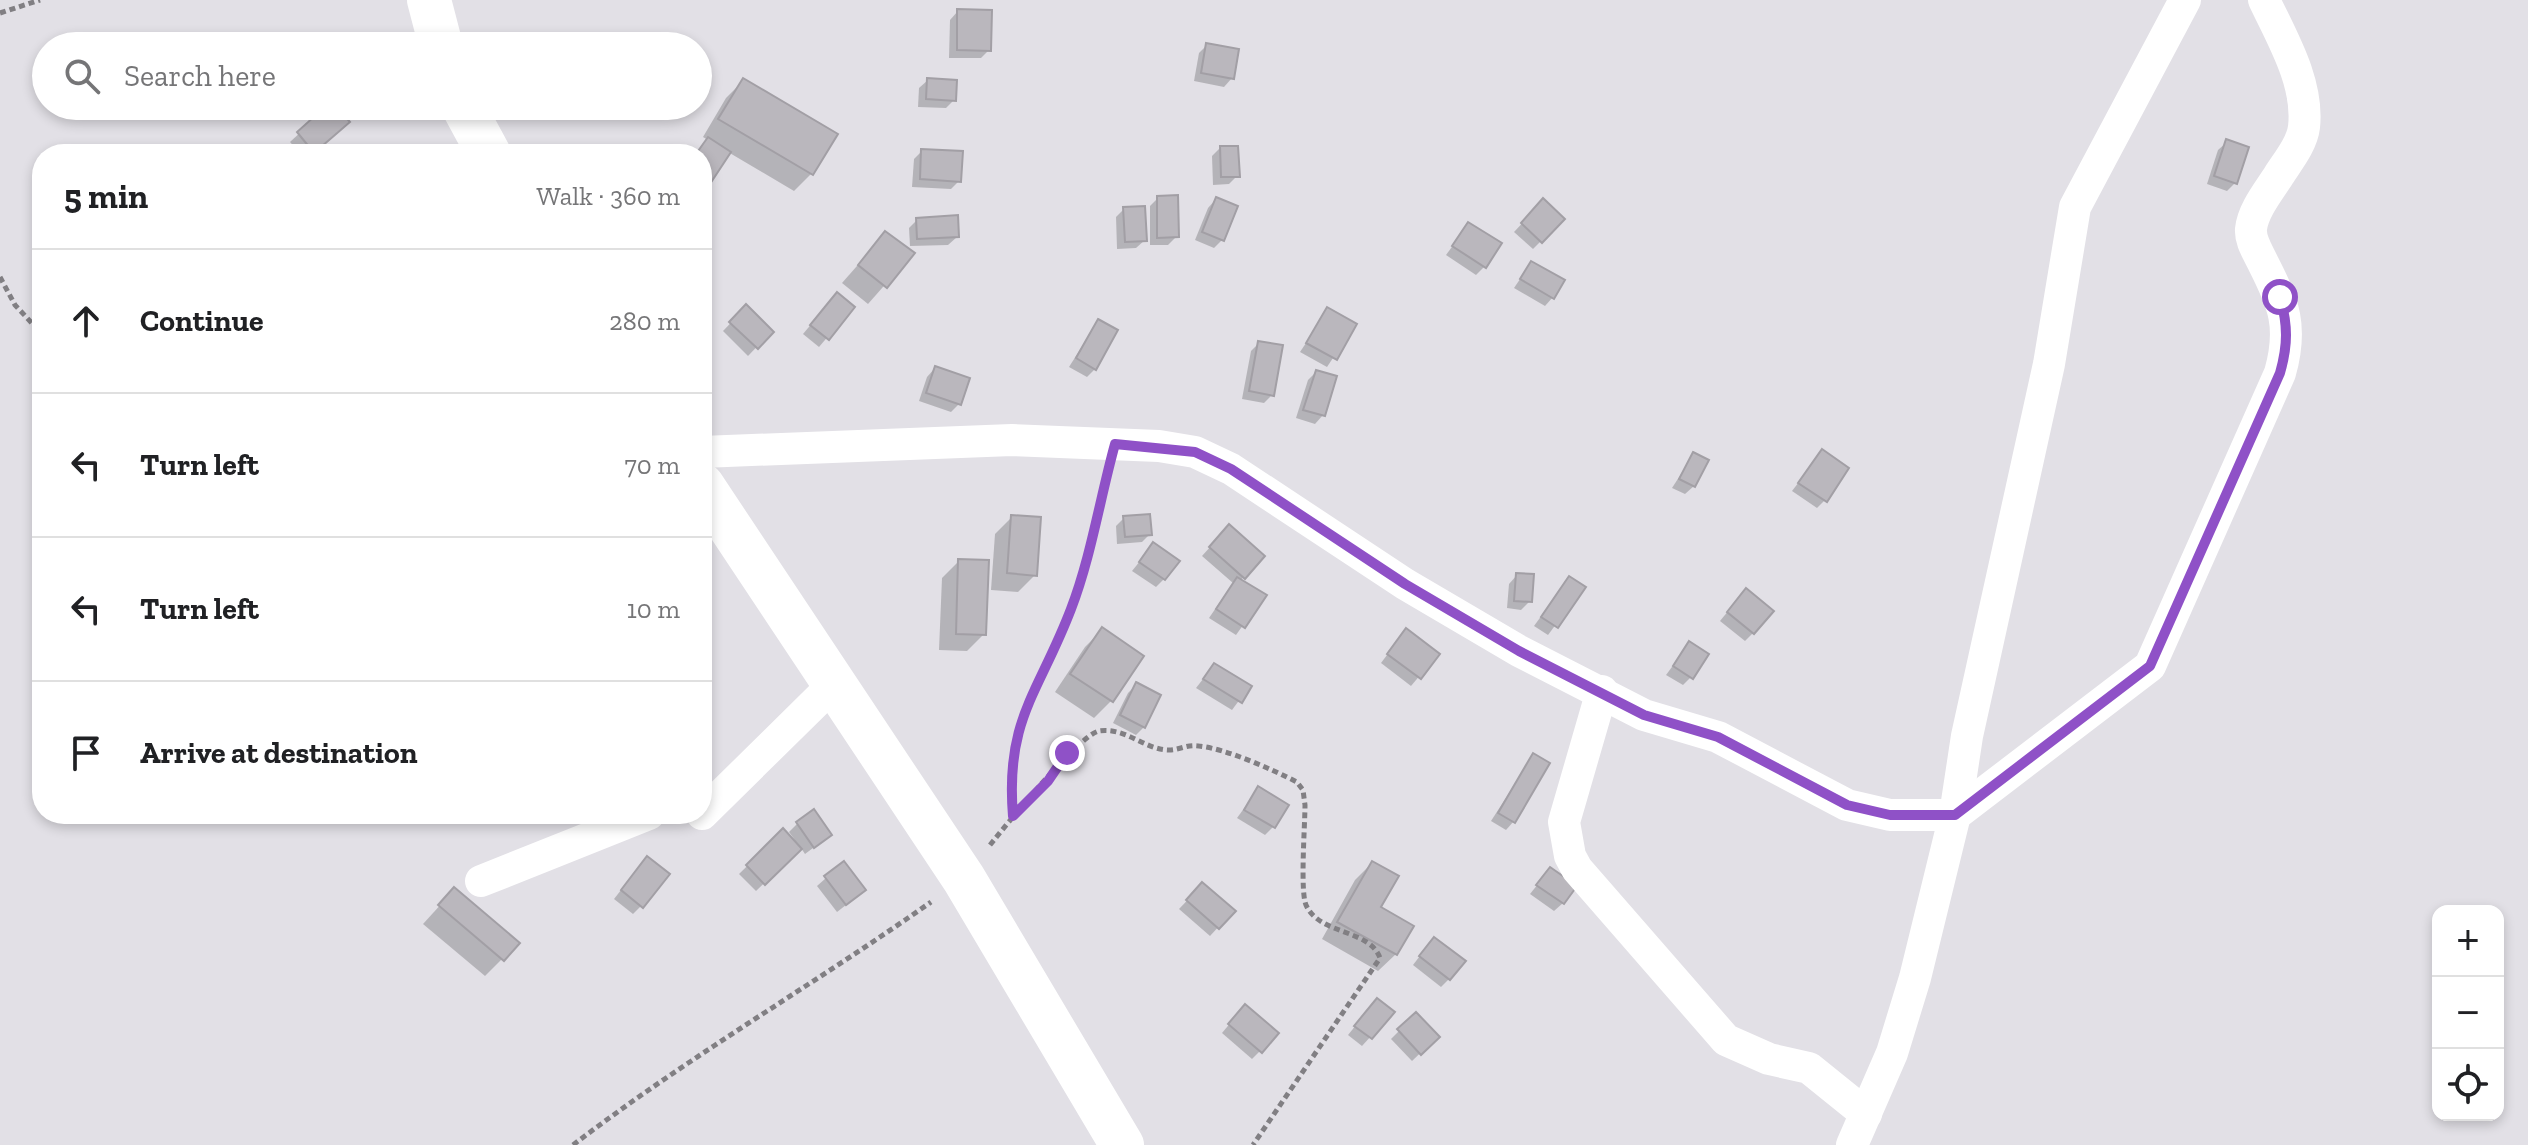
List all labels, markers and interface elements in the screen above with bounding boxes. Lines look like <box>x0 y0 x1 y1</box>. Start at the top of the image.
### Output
search box <box>32 32 712 120</box>
icon: search <box>60 54 104 98</box>
text: Search here <box>124 58 276 94</box>
text: 5 min <box>64 176 148 217</box>
text: Walk · 360 m <box>537 180 680 212</box>
route start <box>2262 279 2298 315</box>
icon: ahead <box>64 299 108 343</box>
text: Continue <box>140 303 264 339</box>
text: 280 m <box>609 305 680 337</box>
icon: left <box>64 443 108 487</box>
text: Turn left <box>140 447 259 483</box>
text: 70 m <box>624 449 680 481</box>
icon: left <box>64 587 108 631</box>
text: Turn left <box>140 591 259 627</box>
text: 10 m <box>627 593 680 625</box>
icon: arrive <box>64 731 108 775</box>
text: Arrive at destination <box>140 735 417 771</box>
route end <box>1049 735 1085 771</box>
map controls <box>2432 905 2504 1121</box>
button: + <box>2432 905 2504 977</box>
button: − <box>2432 977 2504 1049</box>
button: locate <box>2432 1049 2504 1121</box>

